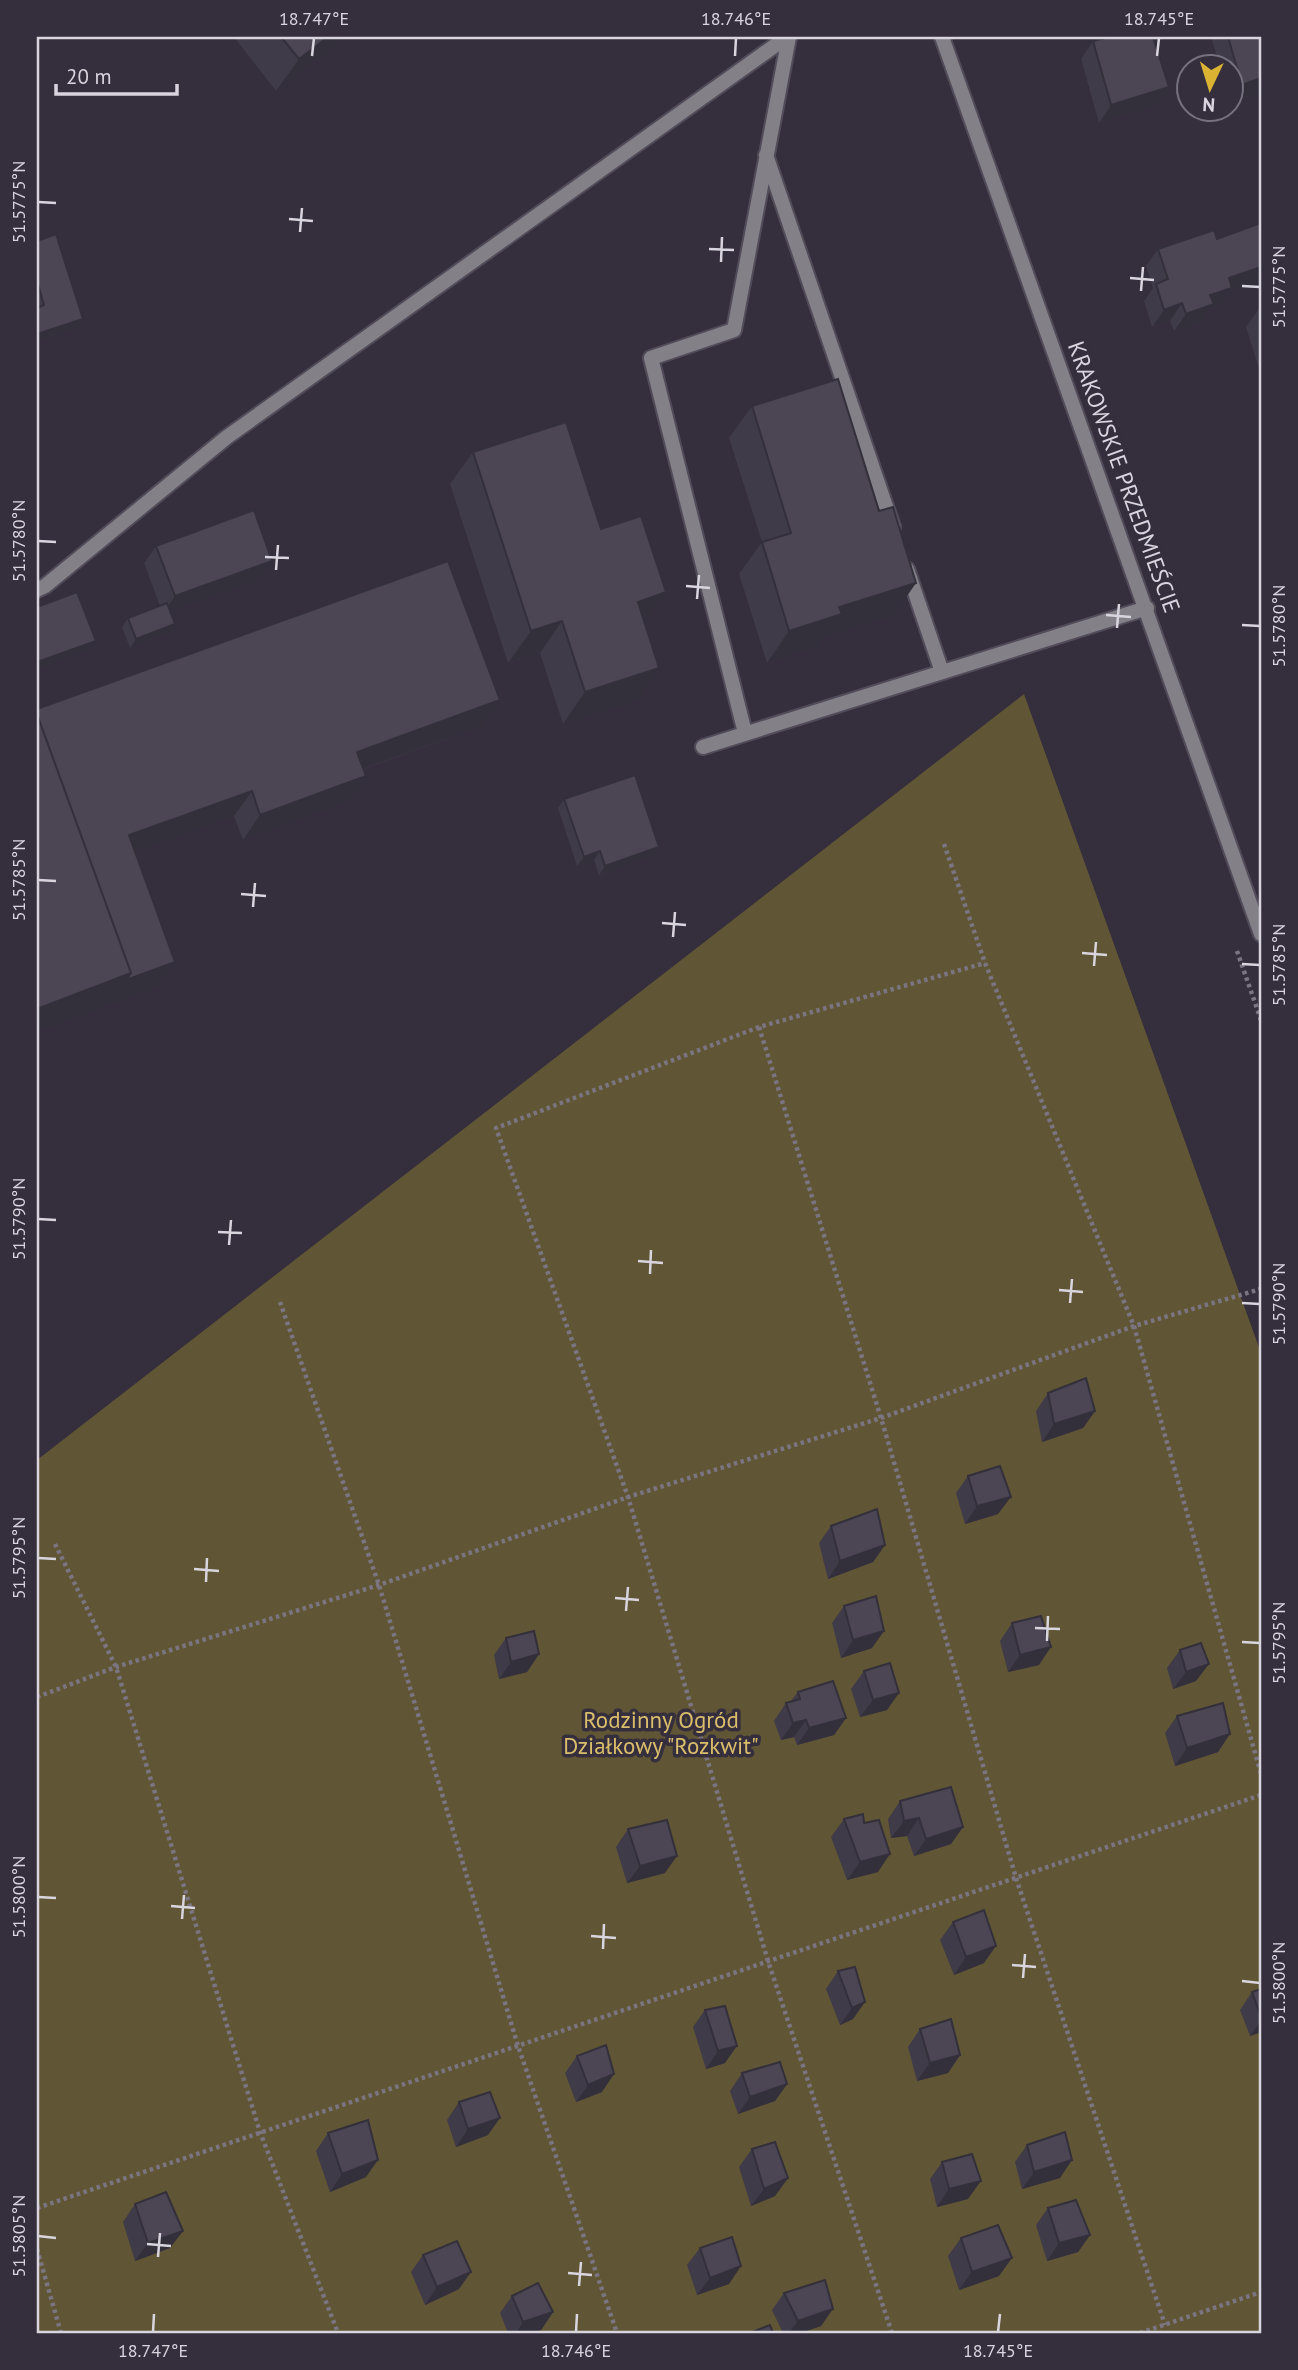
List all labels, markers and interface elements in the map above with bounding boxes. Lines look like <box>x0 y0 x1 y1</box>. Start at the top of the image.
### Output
text: 18.747°E <box>279 7 349 30</box>
text: 18.746°E <box>701 7 771 30</box>
text: 18.745°E <box>1124 7 1194 30</box>
scale bar <box>56 52 177 96</box>
north arrow <box>1176 52 1246 122</box>
text: 20 m <box>66 63 112 90</box>
text: N <box>1202 93 1216 117</box>
text: 51.5775°N <box>7 161 30 243</box>
text: 51.5775°N <box>1267 246 1290 328</box>
street label: KRAKOWSKIE PRZEDMIEŚCIE <box>1062 337 1187 616</box>
text: 51.5780°N <box>7 500 30 582</box>
text: 51.5780°N <box>1267 585 1290 667</box>
text: 51.5785°N <box>7 839 30 921</box>
text: 51.5785°N <box>1267 924 1290 1006</box>
text: 51.5790°N <box>7 1178 30 1260</box>
text: 51.5790°N <box>1267 1263 1290 1345</box>
text: 51.5795°N <box>7 1517 30 1599</box>
text: 51.5795°N <box>1267 1602 1290 1684</box>
park label: Rodzinny Ogród Działkowy "Rozkwit" <box>563 1705 759 1760</box>
text: 51.5800°N <box>7 1856 30 1938</box>
text: 51.5800°N <box>1267 1942 1290 2024</box>
text: 51.5805°N <box>7 2195 30 2277</box>
text: 18.747°E <box>118 2339 188 2362</box>
text: 18.746°E <box>541 2339 611 2362</box>
text: 18.745°E <box>963 2339 1033 2362</box>

